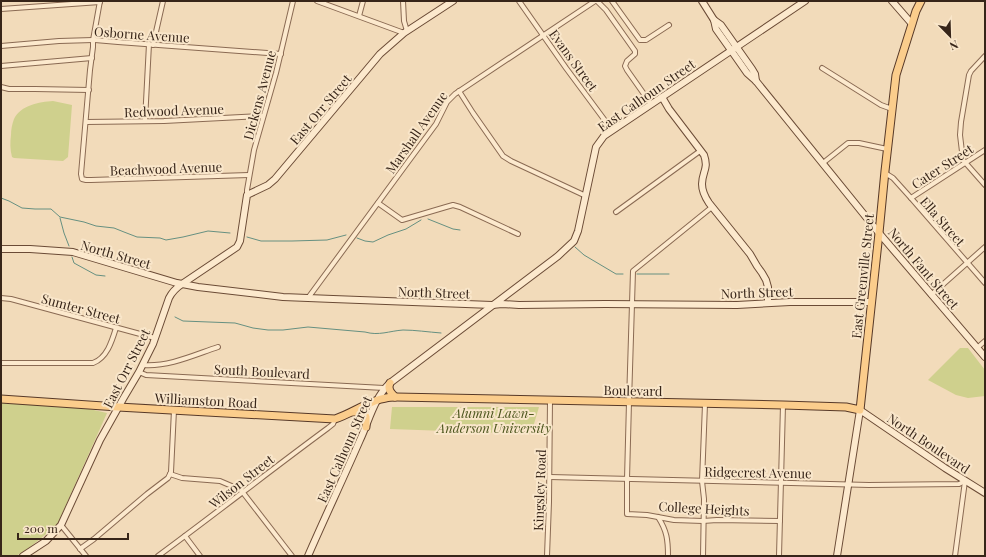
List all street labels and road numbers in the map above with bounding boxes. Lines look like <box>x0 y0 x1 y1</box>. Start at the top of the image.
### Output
street label: Osborne Avenue <box>94 22 191 46</box>
street label: Evans Street <box>546 26 602 95</box>
street label: Dickens Avenue <box>239 48 279 142</box>
street label: East Calhoun Street <box>594 55 698 135</box>
street label: East Orr Street <box>286 70 355 148</box>
street label: Marshall Avenue <box>381 87 451 176</box>
street label: Redwood Avenue <box>124 100 225 120</box>
street label: Cater Street <box>908 140 976 192</box>
street label: Beachwood Avenue <box>110 158 223 178</box>
street label: Ella Street <box>917 193 969 249</box>
street label: East Greenville Street <box>847 212 877 339</box>
street label: North Fant Street <box>885 224 963 313</box>
street label: North Street <box>79 236 153 272</box>
street label: North Street <box>398 282 471 302</box>
street label: North Street <box>721 282 794 302</box>
street label: Sumter Street <box>40 289 123 327</box>
street label: East Orr Street <box>99 325 153 411</box>
street label: South Boulevard <box>214 360 311 382</box>
street label: Boulevard <box>603 381 663 399</box>
street label: Williamston Road <box>153 389 258 411</box>
street label: East Calhoun Street <box>313 393 375 505</box>
street label: North Boulevard <box>884 409 974 477</box>
street label: Kingsley Road <box>529 448 549 531</box>
street label: Wilson Street <box>204 450 277 512</box>
street label: Ridgecrest Avenue <box>704 463 812 481</box>
street label: College Heights <box>658 497 750 519</box>

